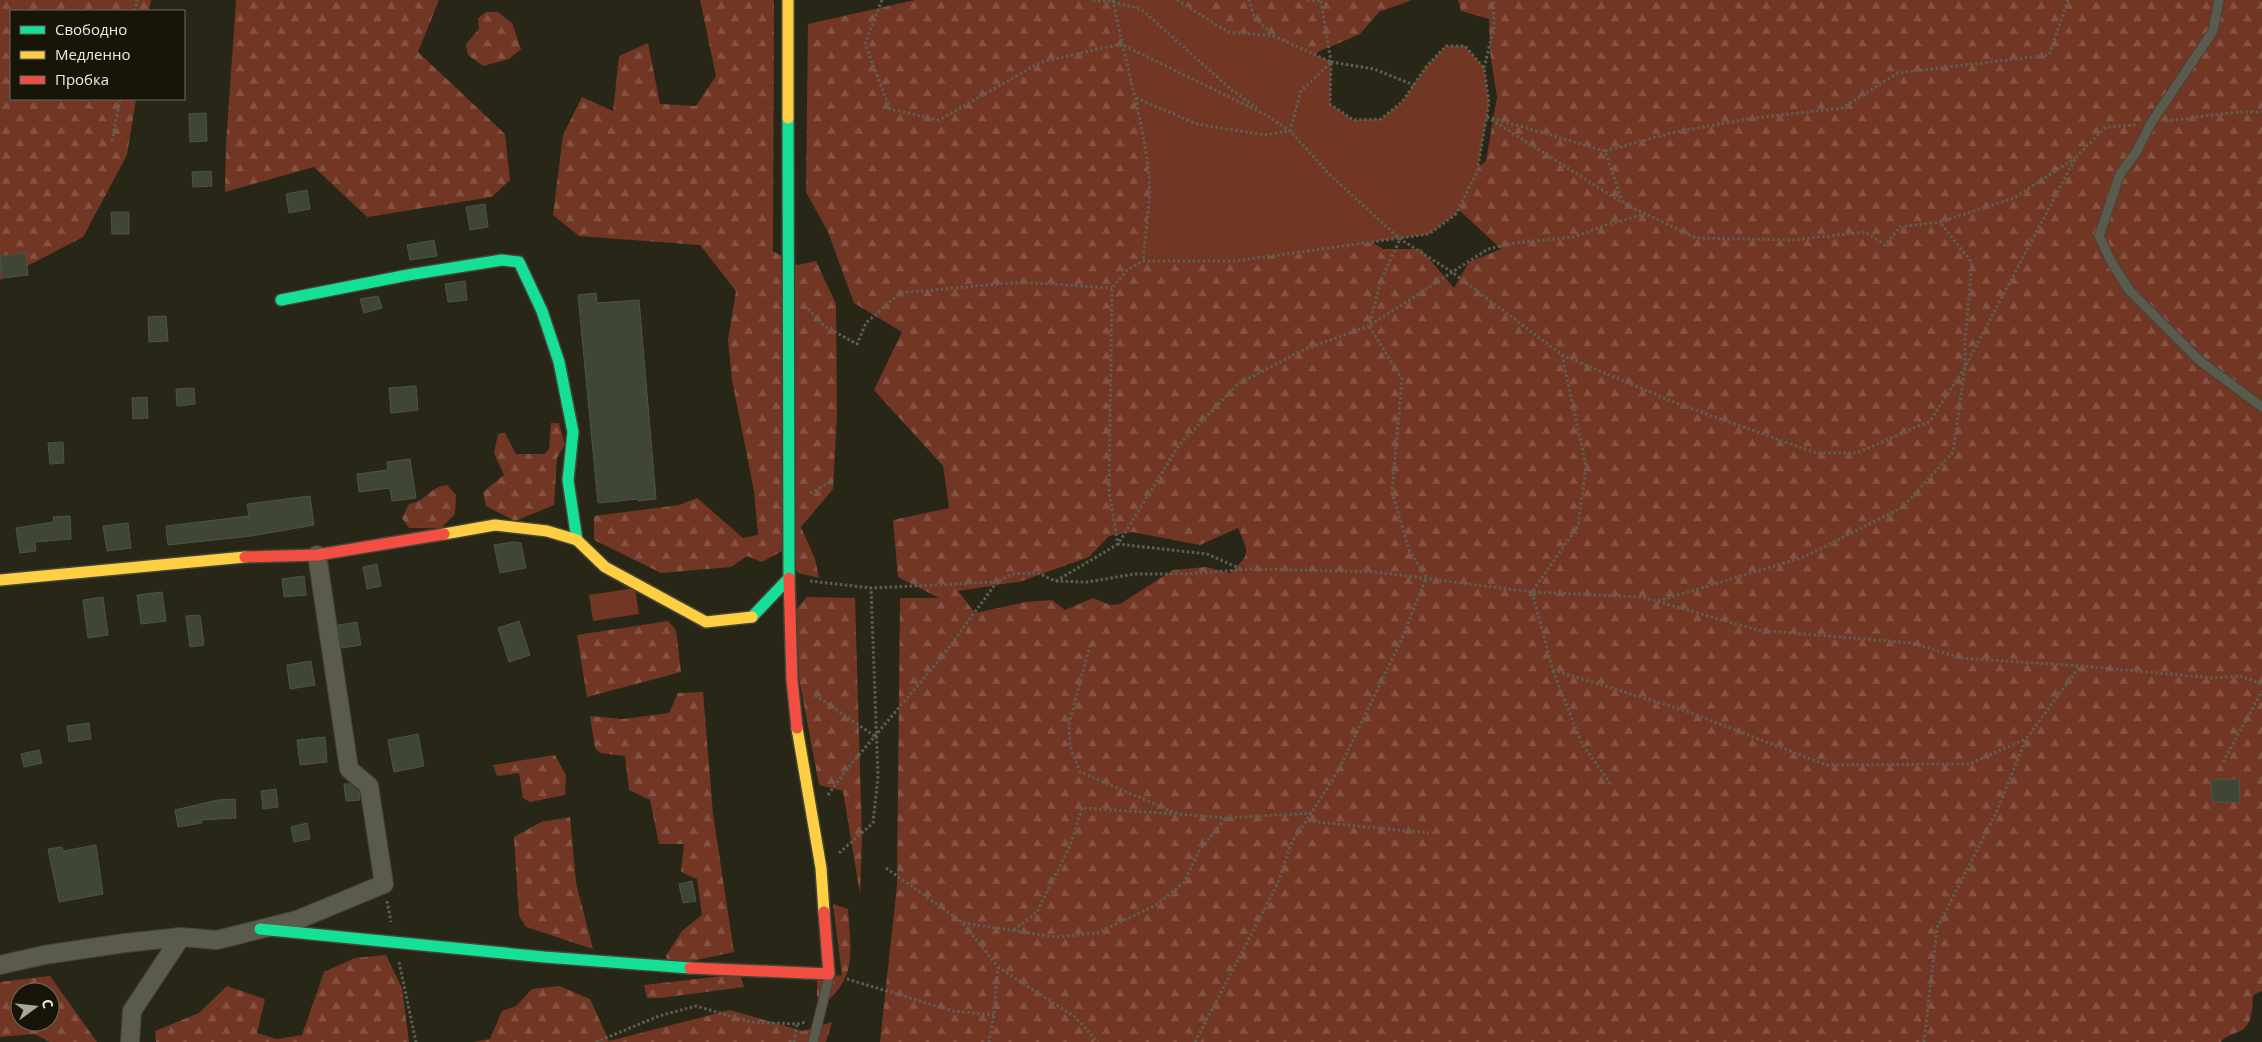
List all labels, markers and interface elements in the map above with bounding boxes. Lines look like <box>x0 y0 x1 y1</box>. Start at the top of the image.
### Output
legend <box>10 10 185 100</box>
text: Свободно <box>55 19 127 39</box>
text: Медленно <box>55 44 131 64</box>
text: Пробка <box>55 69 109 89</box>
north arrow <box>10 982 60 1032</box>
text: С <box>38 997 58 1010</box>

